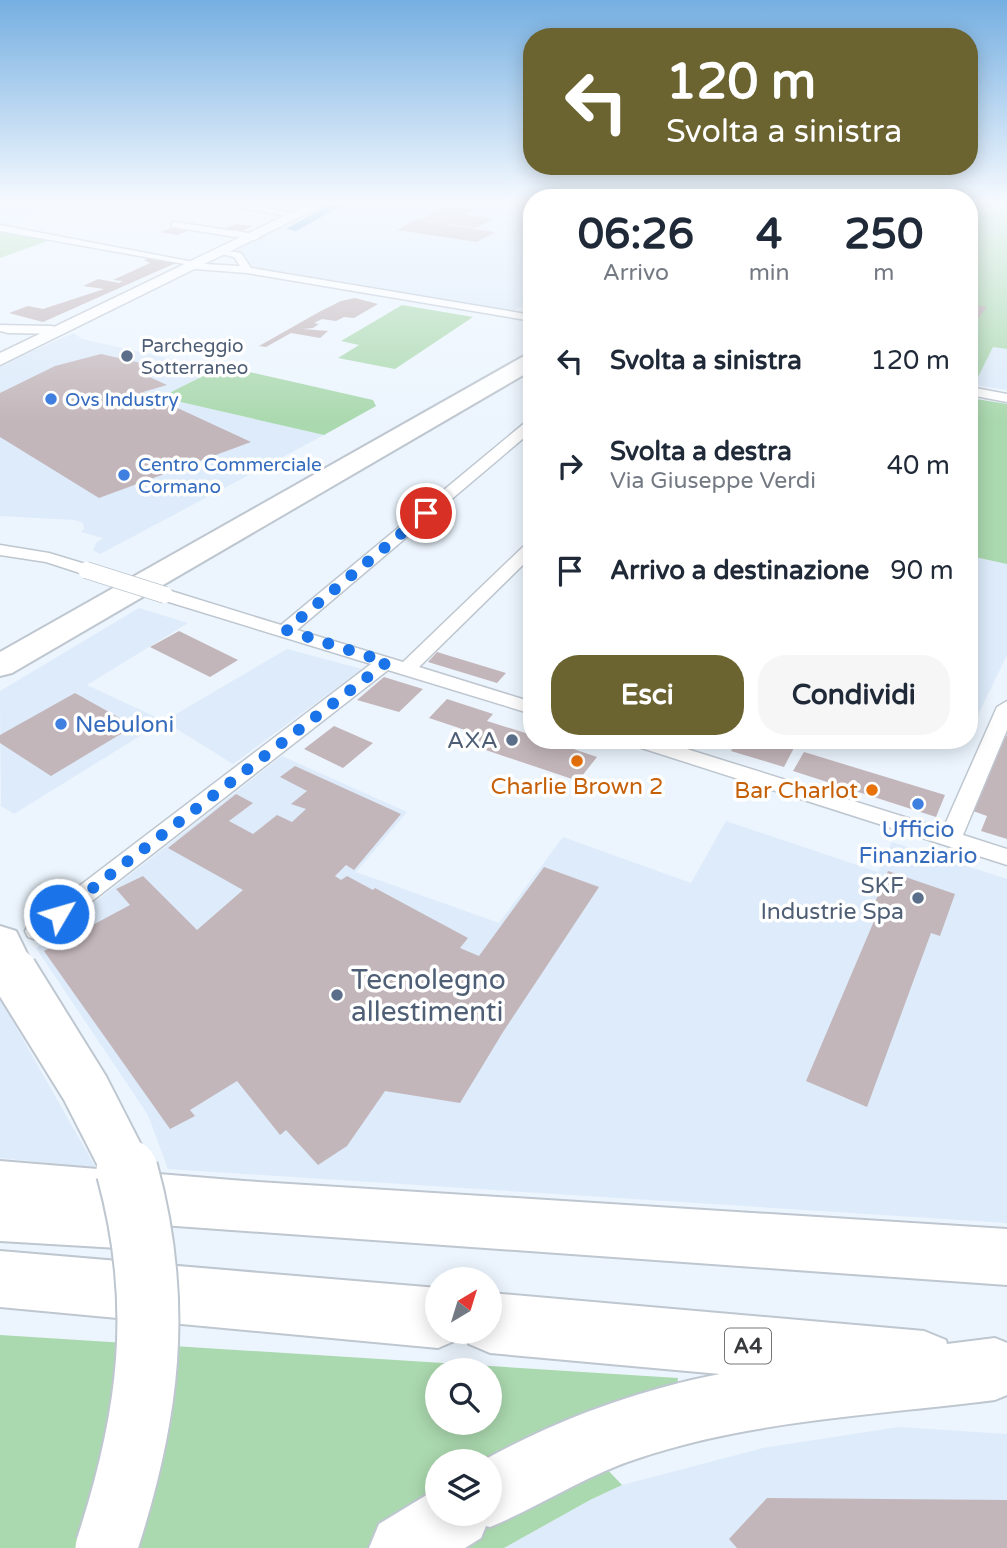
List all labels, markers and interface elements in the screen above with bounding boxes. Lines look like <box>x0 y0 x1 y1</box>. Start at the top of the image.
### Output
text: 120 m <box>666 53 816 112</box>
icon: left <box>551 56 642 147</box>
text: Svolta a sinistra <box>666 113 902 151</box>
text: 06:26 <box>578 209 694 260</box>
text: 4 <box>756 209 782 260</box>
text: 250 <box>844 209 923 260</box>
text: Arrivo <box>603 259 669 287</box>
text: min <box>749 259 790 287</box>
text: m <box>873 259 894 287</box>
place label: Parcheggio Sotterraneo <box>141 335 248 379</box>
icon: left <box>551 342 589 380</box>
text: Svolta a sinistra <box>610 345 802 376</box>
text: 120 m <box>870 345 950 376</box>
marker: Parcheggio Sotterraneo <box>119 348 135 364</box>
place label: Ovs Industry <box>65 389 179 411</box>
marker: Ovs Industry <box>43 391 59 407</box>
text: Svolta a destra <box>610 436 792 467</box>
icon: right <box>551 447 589 485</box>
text: 40 m <box>887 450 950 481</box>
place label: Centro Commerciale Cormano <box>138 454 322 498</box>
marker: Centro Commerciale Cormano <box>116 467 132 483</box>
text: Via Giuseppe Verdi <box>610 467 816 495</box>
pin <box>396 483 456 543</box>
icon: arrive <box>407 494 445 532</box>
icon: arrive <box>551 552 589 590</box>
text: Arrivo a destinazione <box>610 555 869 586</box>
text: 90 m <box>890 555 954 586</box>
button: Esci <box>551 655 744 735</box>
button: Condividi <box>758 655 950 735</box>
place label: Nebuloni <box>75 711 174 739</box>
marker: Nebuloni <box>53 716 69 732</box>
place label: AXA <box>447 727 498 755</box>
marker: AXA <box>504 732 520 748</box>
marker: Charlie Brown 2 <box>569 753 585 769</box>
place label: Charlie Brown 2 <box>491 773 663 801</box>
place label: Bar Charlot <box>734 777 858 805</box>
marker: Bar Charlot <box>864 782 880 798</box>
marker: Ufficio Finanziario <box>910 796 926 812</box>
place label: Ufficio Finanziario <box>858 816 978 870</box>
place label: SKF Industrie Spa <box>760 872 904 926</box>
position arrow <box>22 877 96 951</box>
marker: SKF Industrie Spa <box>910 890 926 906</box>
place label: Tecnolegno allestimenti <box>351 963 506 1029</box>
marker: Tecnolegno allestimenti <box>329 987 345 1003</box>
north arrow <box>425 1267 502 1344</box>
map controls <box>425 1267 502 1526</box>
road number: A4 <box>725 1328 771 1364</box>
button: search <box>425 1358 502 1435</box>
button: layers <box>425 1449 502 1526</box>

